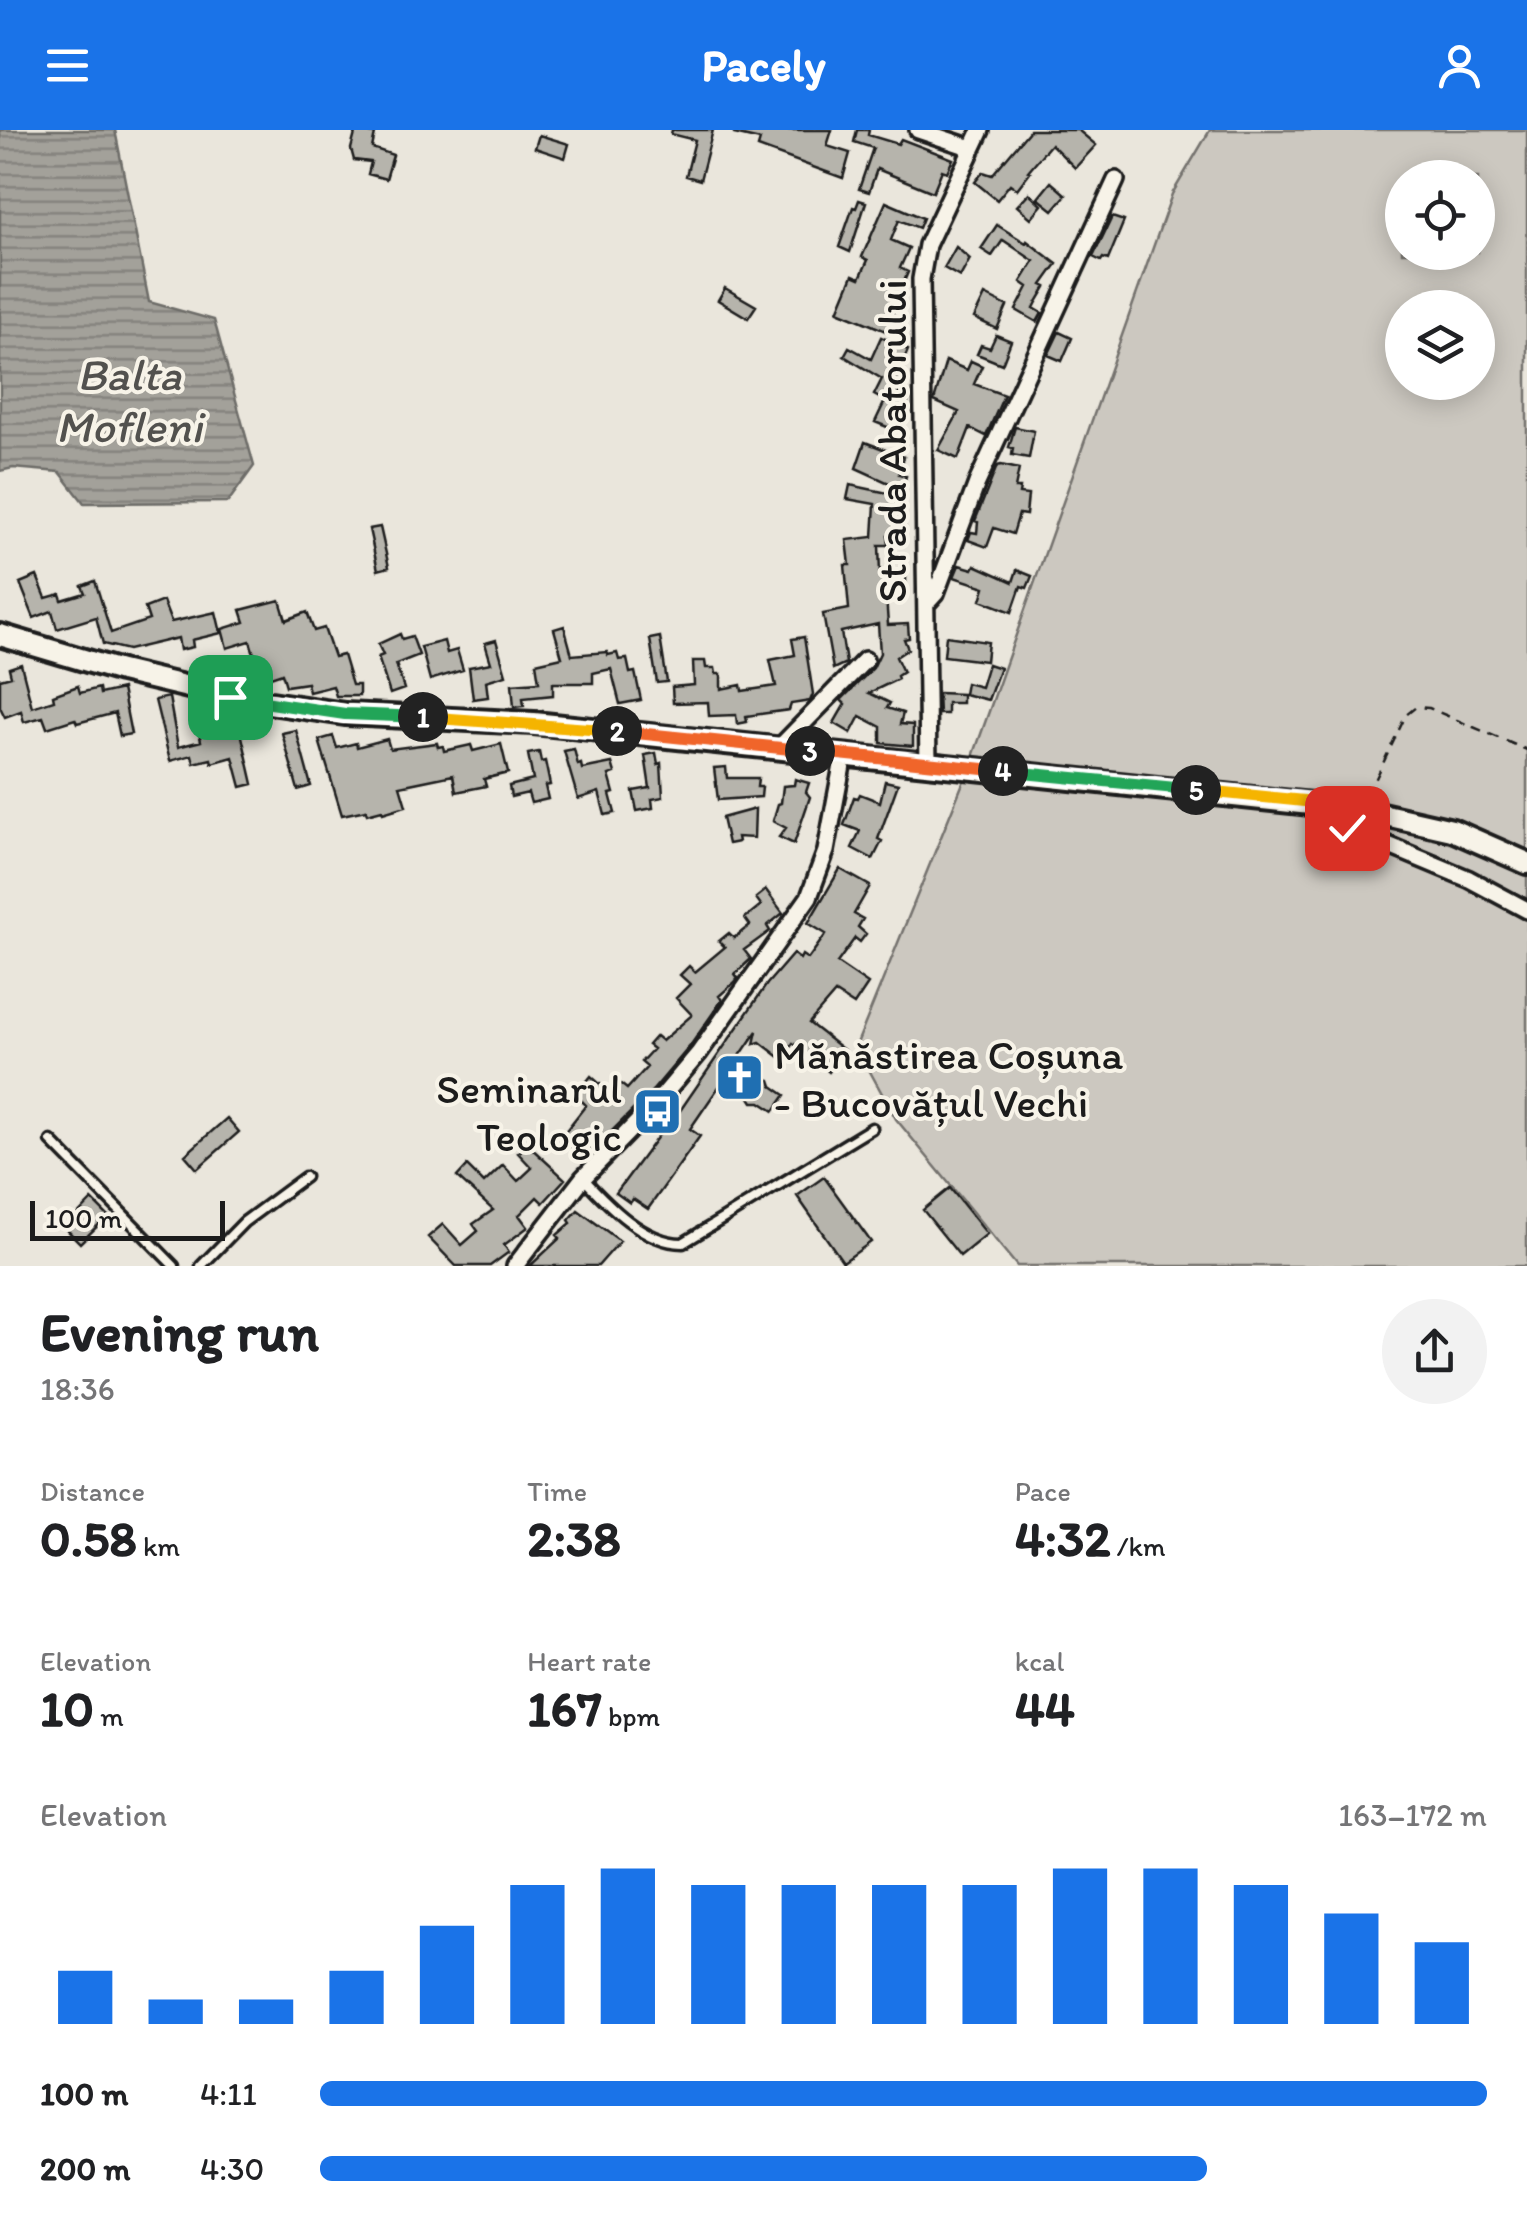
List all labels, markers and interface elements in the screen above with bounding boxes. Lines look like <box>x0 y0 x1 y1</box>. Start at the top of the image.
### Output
icon: menu <box>40 38 95 93</box>
text: Pacely <box>701 38 826 92</box>
icon: person <box>1432 38 1487 93</box>
map controls <box>1385 160 1495 400</box>
button: locate <box>1385 160 1495 270</box>
street label: Strada Abatorului <box>866 279 917 603</box>
button: layers <box>1385 290 1495 400</box>
water label: Balta Mofleni <box>56 347 207 453</box>
pin <box>188 655 273 740</box>
icon: arrive <box>203 670 258 725</box>
pin: 1 <box>398 692 448 742</box>
text: 1 <box>417 700 430 734</box>
pin: 2 <box>592 706 642 756</box>
text: 2 <box>610 714 624 748</box>
pin: 3 <box>785 726 835 776</box>
text: 3 <box>802 734 818 768</box>
pin: 4 <box>978 746 1028 796</box>
text: 4 <box>995 754 1011 788</box>
pin: 5 <box>1171 765 1221 815</box>
text: 5 <box>1189 773 1203 807</box>
pin <box>1305 786 1390 871</box>
icon: check <box>1320 801 1375 856</box>
place label: Mănăstirea Coșuna - Bucovățul Vechi <box>774 1029 1123 1128</box>
church icon: Mănăstirea Coșuna - Bucovățul Vechi <box>713 1052 765 1104</box>
place label: Seminarul Teologic <box>436 1063 622 1162</box>
bus stop icon: Seminarul Teologic <box>631 1086 683 1138</box>
scale bar <box>30 1196 225 1240</box>
text: 100 m <box>45 1201 122 1235</box>
text: Evening run <box>40 1299 319 1365</box>
button: share <box>1382 1299 1487 1404</box>
text: 18:36 <box>40 1370 115 1408</box>
text: Distance <box>40 1474 145 1508</box>
text: Time <box>527 1474 587 1508</box>
text: Pace <box>1015 1474 1071 1508</box>
text: 0.58 <box>40 1508 137 1569</box>
text: 2:38 <box>527 1508 621 1569</box>
text: 4:32 <box>1015 1508 1111 1569</box>
text: km <box>137 1529 180 1563</box>
text: /km <box>1111 1529 1166 1563</box>
text: Elevation <box>40 1644 151 1678</box>
text: Heart rate <box>527 1644 651 1678</box>
text: kcal <box>1015 1644 1064 1678</box>
text: 10 <box>40 1678 94 1739</box>
text: 167 <box>527 1678 602 1739</box>
text: 44 <box>1015 1678 1075 1739</box>
text: m <box>94 1699 124 1733</box>
text: bpm <box>602 1699 660 1733</box>
text: Elevation <box>40 1796 167 1834</box>
text: 163–172 m <box>1338 1796 1487 1834</box>
text: 100 m <box>40 2075 128 2113</box>
text: 4:11 <box>200 2075 257 2113</box>
text: 200 m <box>40 2150 130 2188</box>
text: 4:30 <box>200 2150 264 2188</box>

